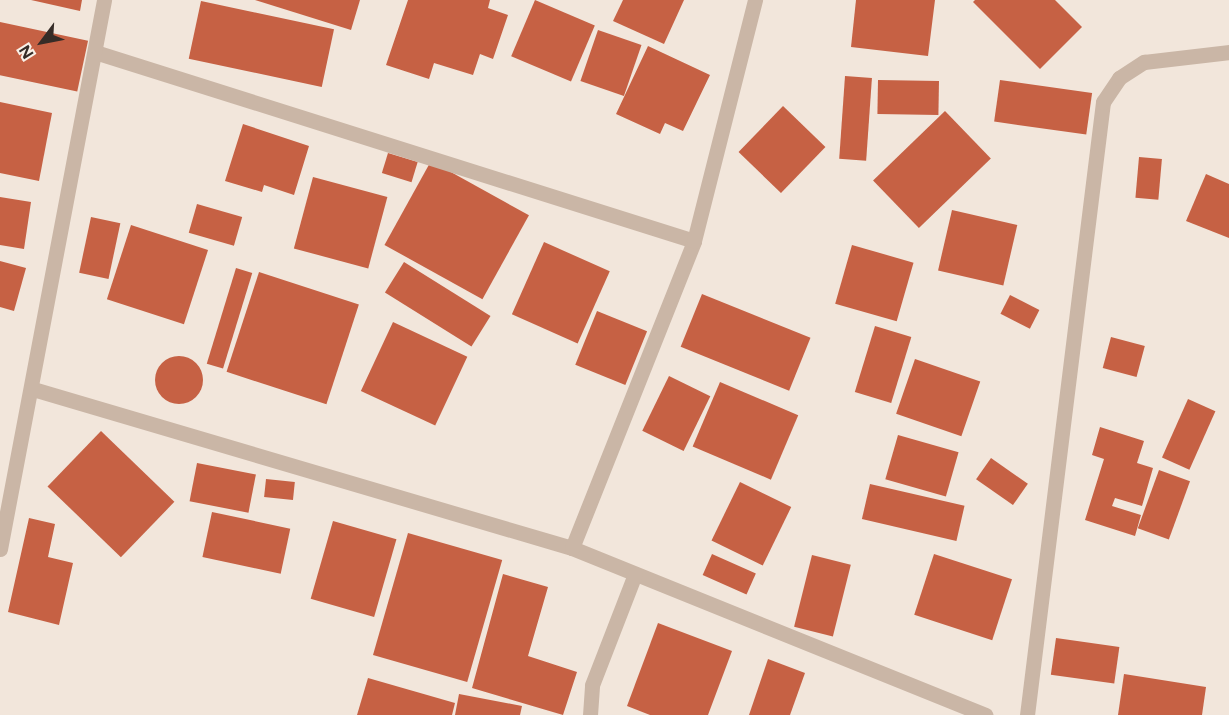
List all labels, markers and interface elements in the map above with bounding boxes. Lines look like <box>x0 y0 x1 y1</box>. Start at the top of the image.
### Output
north arrow <box>12 12 72 72</box>
text: N <box>15 42 38 62</box>

